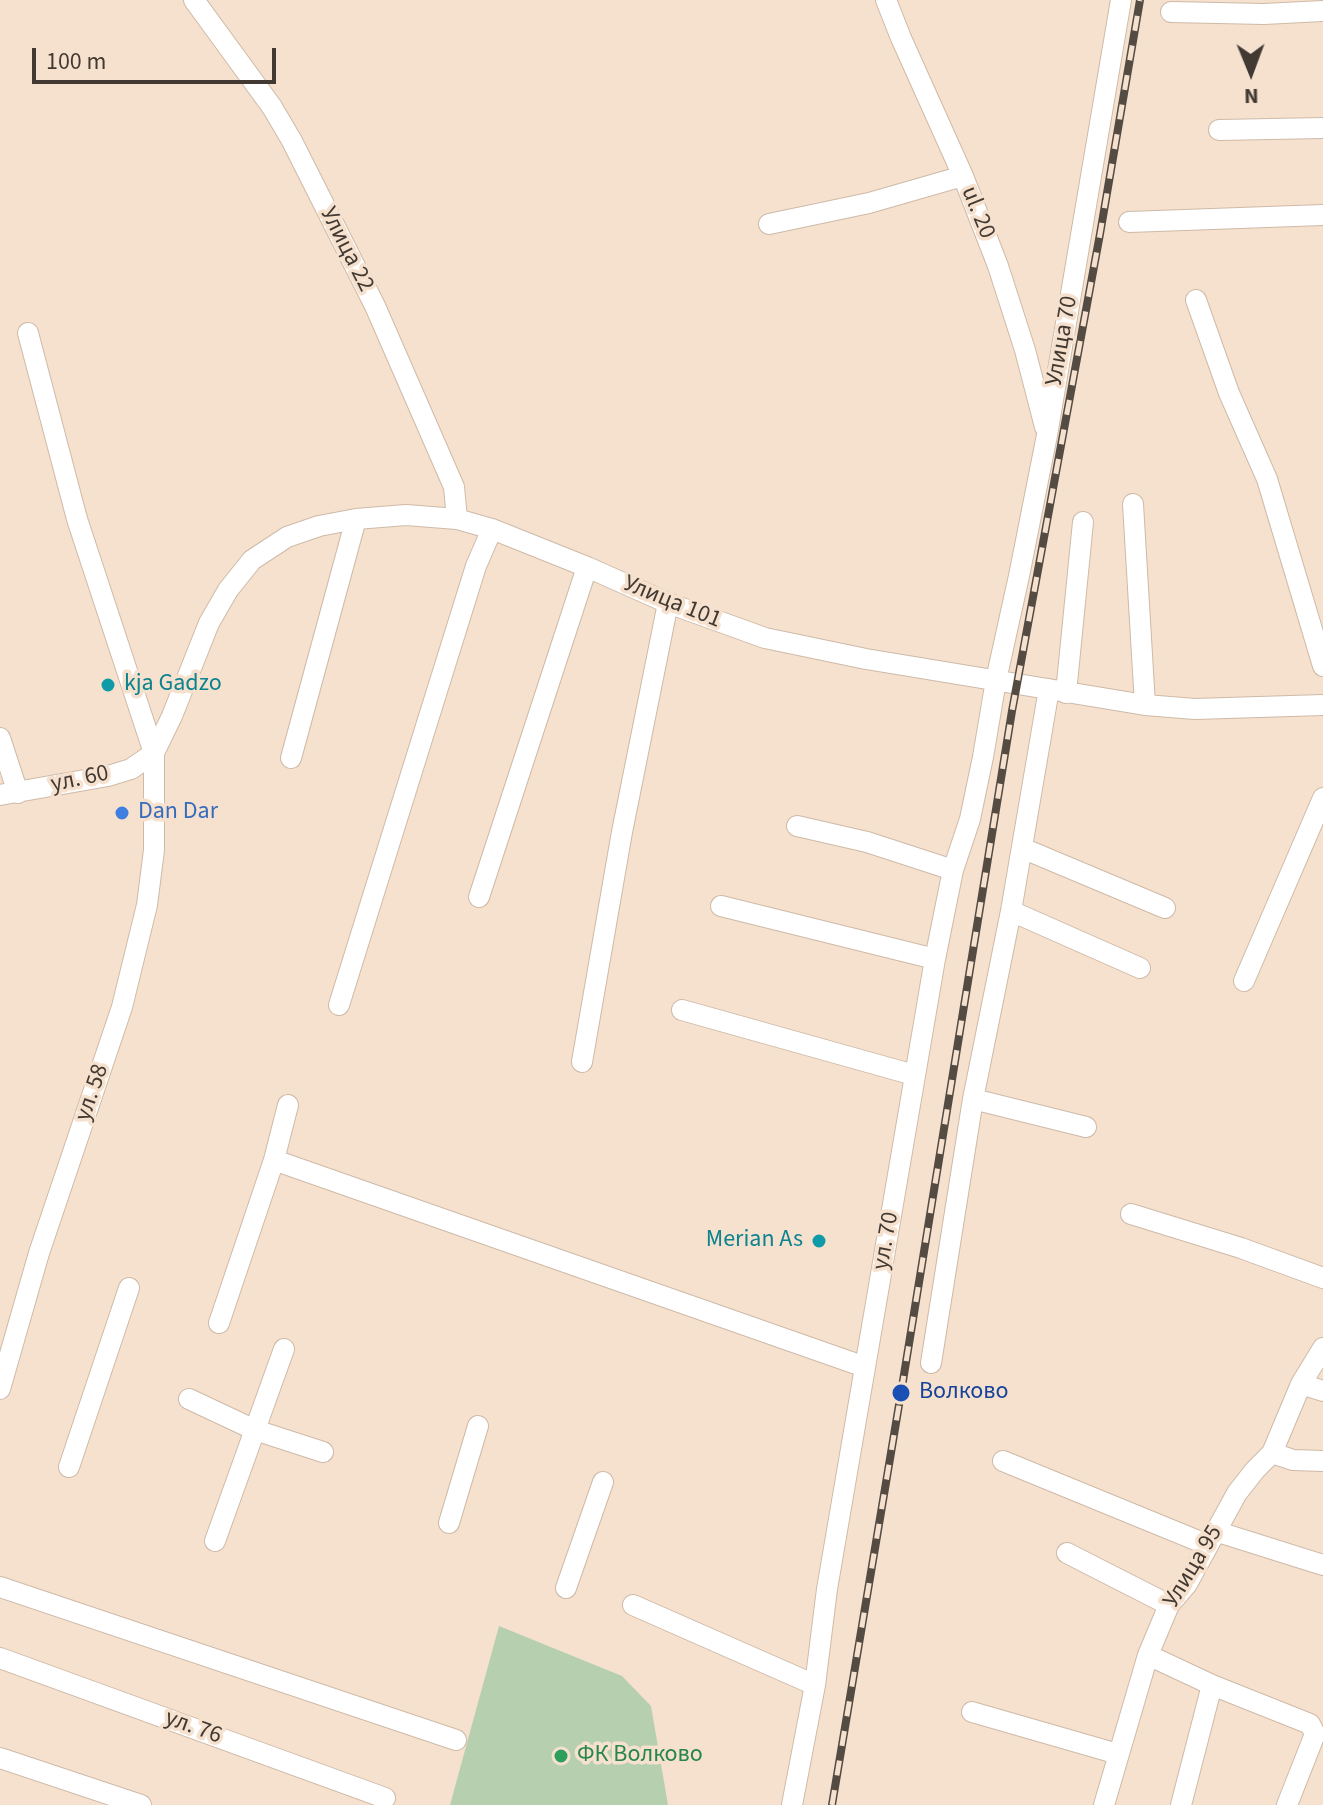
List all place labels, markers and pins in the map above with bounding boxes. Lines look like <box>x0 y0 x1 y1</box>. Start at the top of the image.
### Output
place label: kja Gadzo <box>124 671 222 699</box>
marker: kja Gadzo <box>99 676 117 694</box>
place label: Dan Dar <box>138 799 218 827</box>
marker: Dan Dar <box>113 804 131 822</box>
place label: Merian As <box>706 1227 803 1255</box>
marker: Merian As <box>810 1232 828 1250</box>
place label: Волково <box>919 1379 1009 1407</box>
marker: Волково <box>890 1382 912 1404</box>
place label: ФК Волково <box>577 1742 703 1770</box>
marker: ФК Волково <box>552 1747 570 1765</box>

